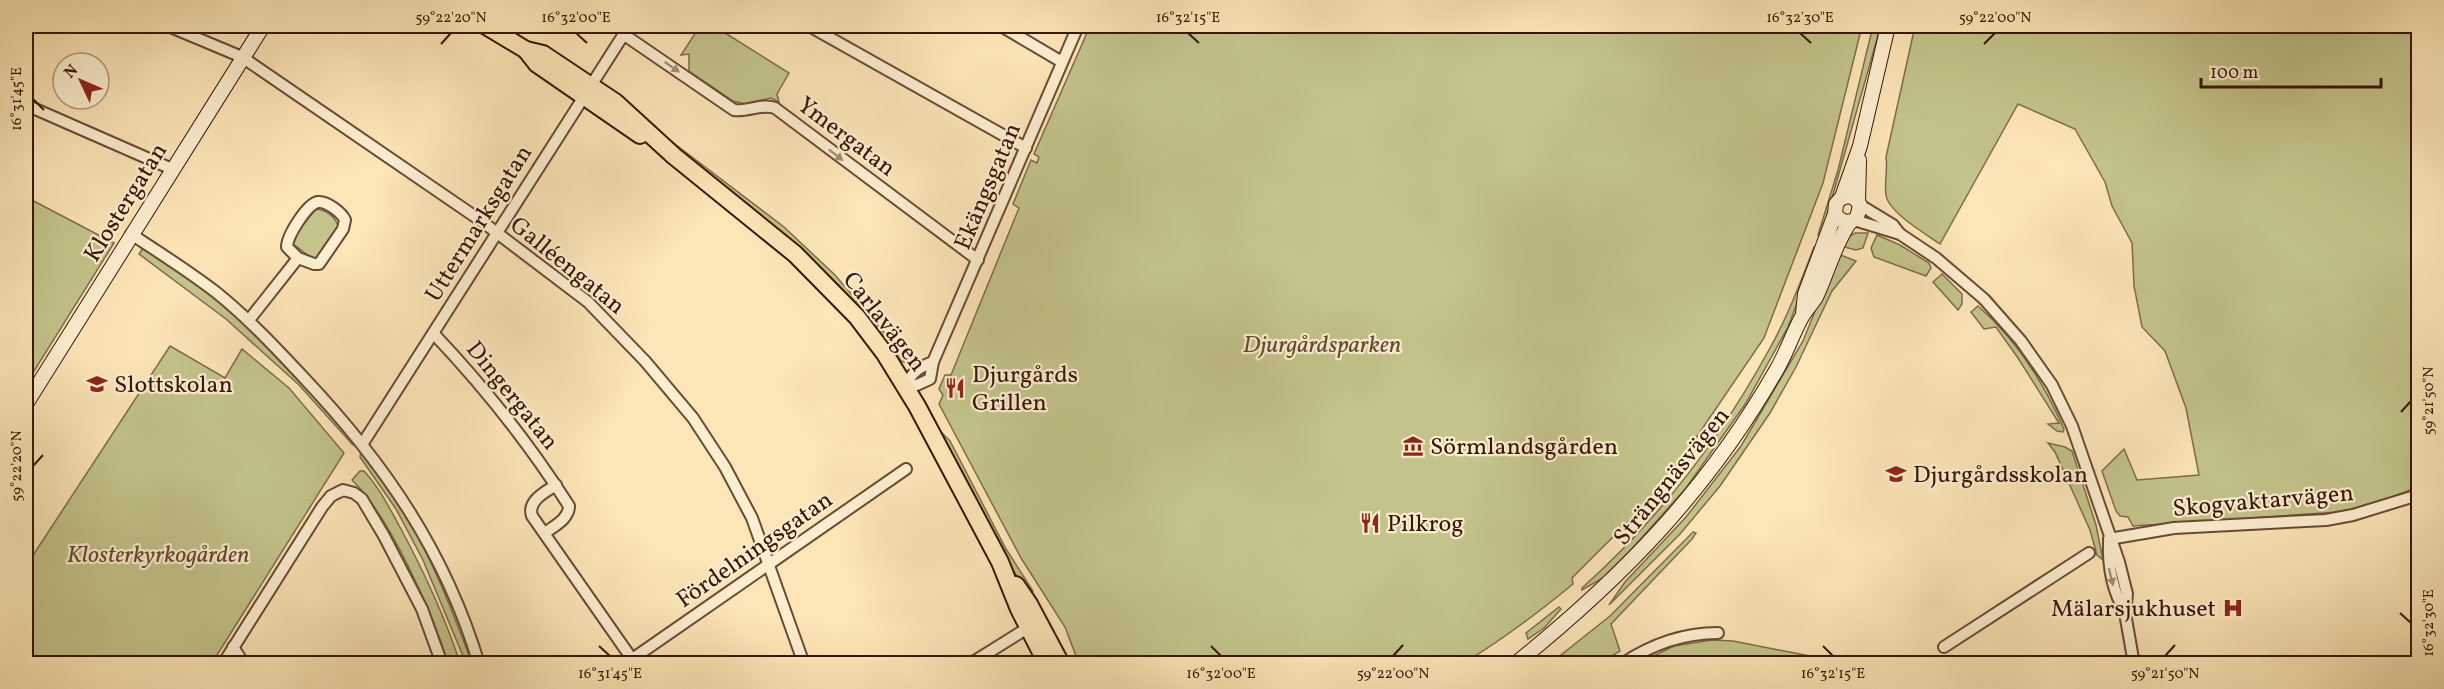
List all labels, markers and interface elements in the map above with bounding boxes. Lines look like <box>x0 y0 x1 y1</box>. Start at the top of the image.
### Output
text: 59°22'20"N <box>415 8 487 29</box>
text: 16°32'00"E <box>541 8 611 29</box>
text: 16°32'15"E <box>1156 8 1220 29</box>
text: 16°32'30"E <box>1766 8 1834 29</box>
text: 59°22'00"N <box>1959 8 2031 29</box>
north arrow <box>51 51 111 111</box>
scale bar <box>2201 51 2381 89</box>
text: N <box>60 60 84 84</box>
one-way arrow <box>665 60 680 72</box>
text: 100 m <box>2210 61 2259 86</box>
text: 16°31'45"E <box>7 67 28 131</box>
street label: Ymergatan <box>790 89 902 186</box>
street label: Ekängsgatan <box>947 118 1031 256</box>
street label: Klostergatan <box>77 137 177 269</box>
street label: Uttermarksgatan <box>418 139 542 309</box>
one-way arrow <box>828 148 844 161</box>
street label: Galléengatan <box>502 209 632 324</box>
street label: Carlavägen <box>833 265 933 379</box>
park label: Djurgårdsparken <box>1243 329 1401 363</box>
street label: Dingergatan <box>457 335 566 458</box>
place label: Djurgårds Grillen <box>972 359 1078 421</box>
text: 59°21'50"N <box>2419 367 2440 435</box>
place label: Slottskolan <box>114 369 233 403</box>
school or university icon: Slottskolan <box>85 372 109 396</box>
restaurant icon: Djurgårds Grillen <box>943 376 967 400</box>
street label: Strängnäsvägen <box>1606 401 1739 554</box>
text: 59°22'20"N <box>7 430 28 502</box>
place label: Sörmlandsgården <box>1430 431 1618 465</box>
museum icon: Sörmlandsgården <box>1401 434 1425 458</box>
place label: Djurgårdsskolan <box>1913 459 2088 493</box>
school or university icon: Djurgårdsskolan <box>1884 462 1908 486</box>
street label: Skogvaktarvägen <box>2171 477 2355 527</box>
street label: Fördelningsgatan <box>670 484 840 617</box>
place label: Pilkrog <box>1387 508 1464 542</box>
restaurant icon: Pilkrog <box>1358 511 1382 535</box>
park label: Klosterkyrkogården <box>67 539 249 573</box>
one-way arrow <box>2107 568 2117 587</box>
text: 16°32'30"E <box>2419 589 2440 657</box>
place label: Mälarsjukhuset <box>2051 593 2216 627</box>
hospital icon: Mälarsjukhuset <box>2221 596 2245 620</box>
text: 16°31'45"E <box>578 664 642 685</box>
text: 16°32'00"E <box>1186 664 1256 685</box>
text: 59°22'00"N <box>1357 664 1429 685</box>
text: 16°32'15"E <box>1801 664 1865 685</box>
text: 59°21'50"N <box>2131 664 2199 685</box>

